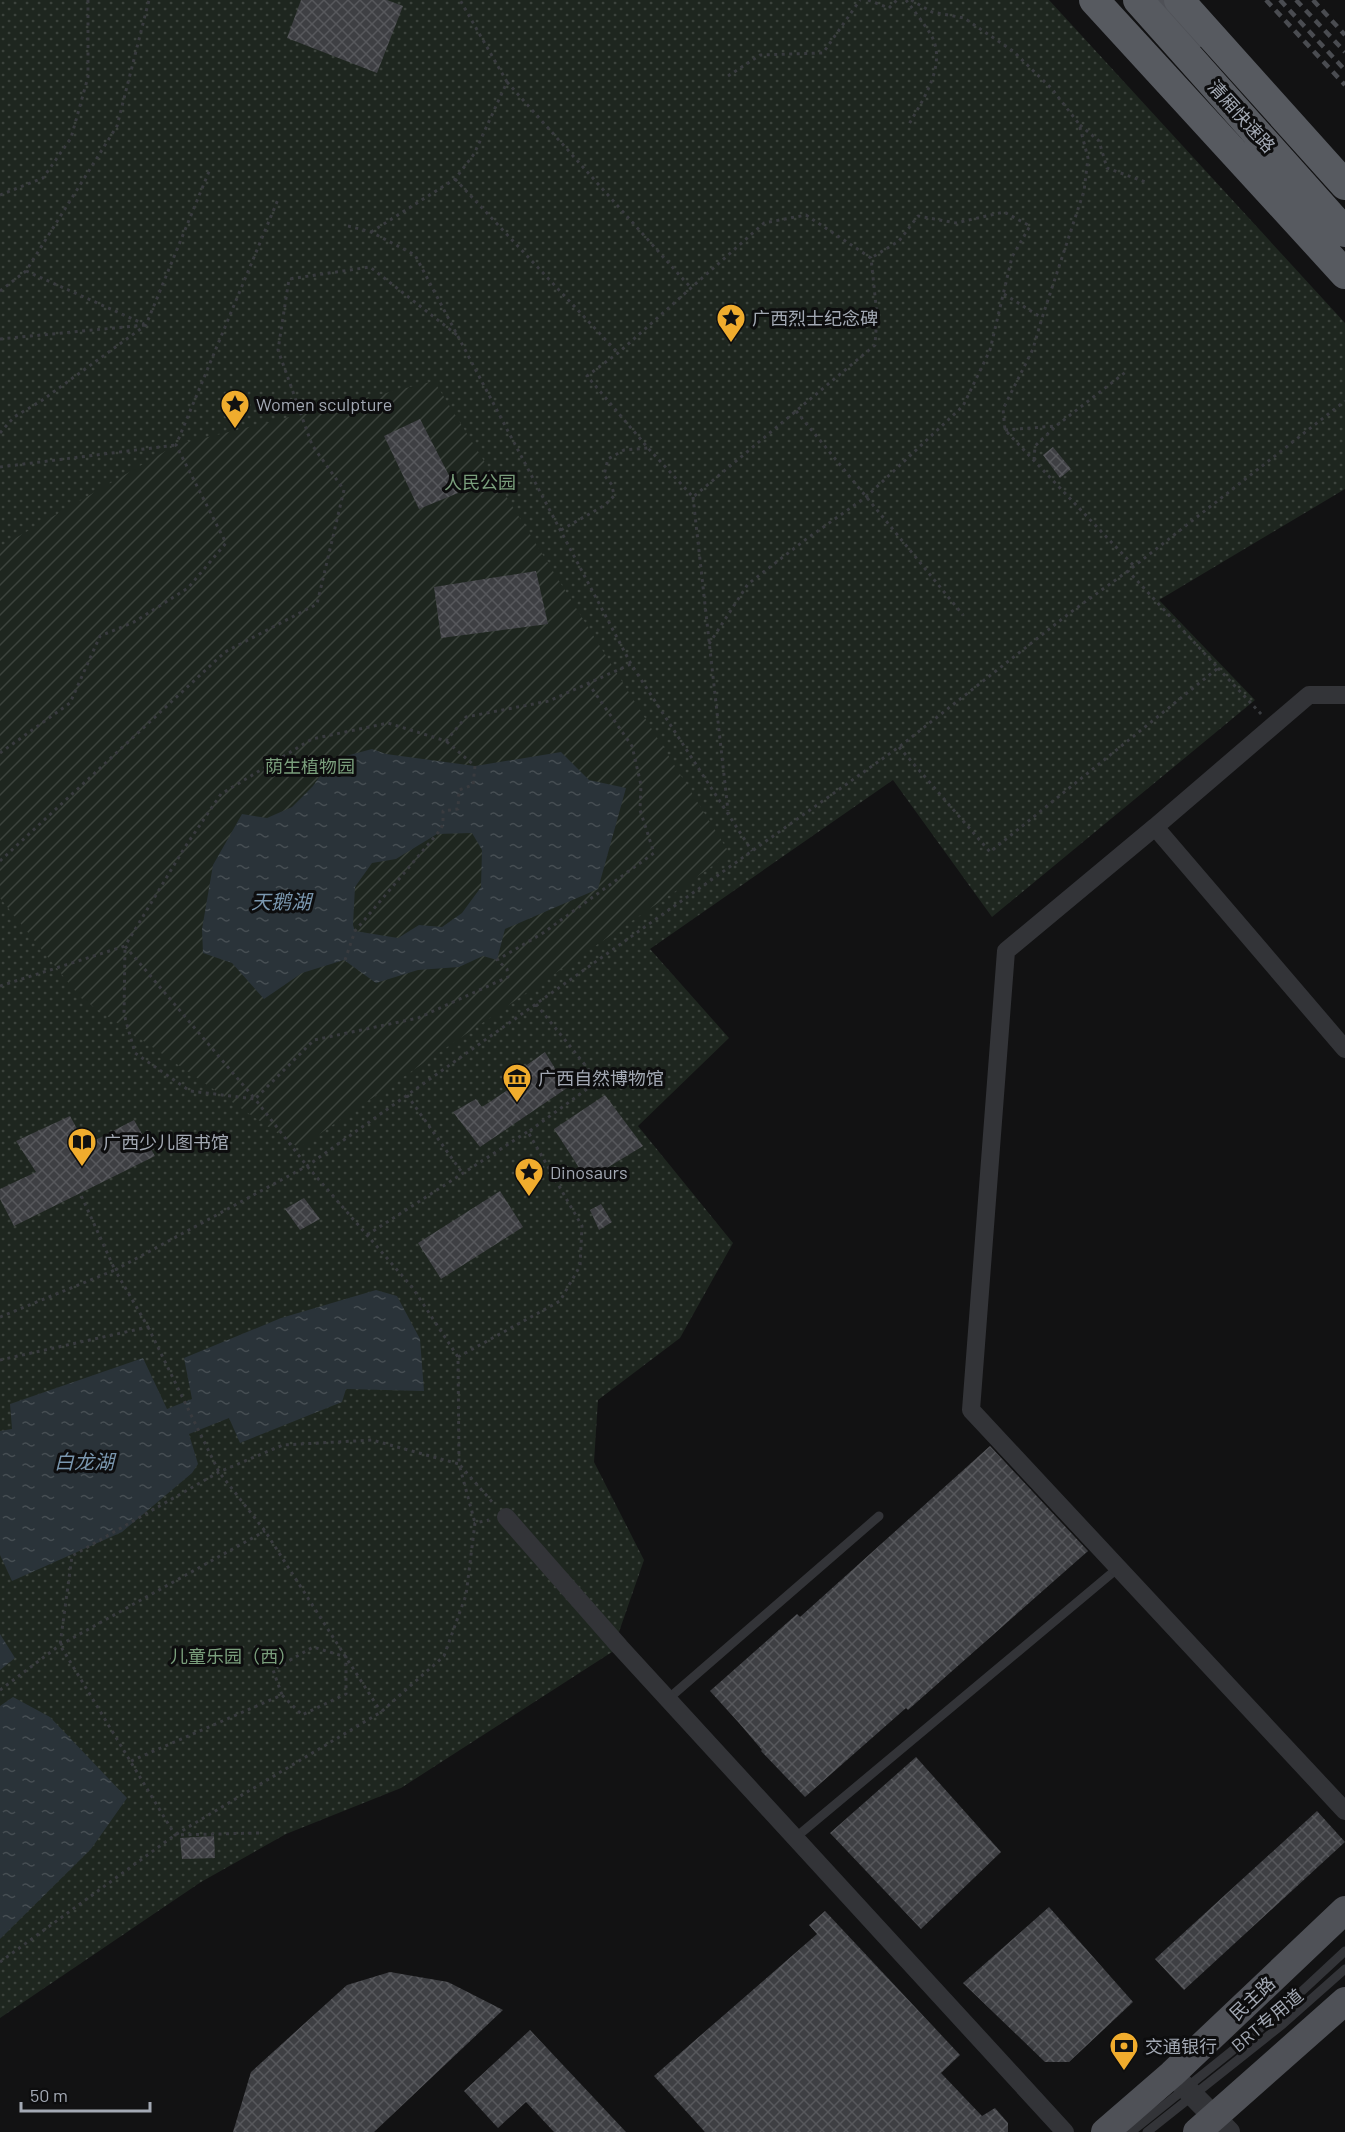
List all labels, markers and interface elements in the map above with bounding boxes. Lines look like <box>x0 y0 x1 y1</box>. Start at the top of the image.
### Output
street label: 清厢快速路 <box>1204 75 1280 157</box>
place icon: 广西烈士纪念碑 <box>715 302 747 344</box>
place label: 广西烈士纪念碑 <box>752 307 878 329</box>
place icon: Women sculpture <box>219 388 251 430</box>
place label: Women sculpture <box>256 393 392 415</box>
park label: 人民公园 <box>444 471 516 493</box>
park label: 荫生植物园 <box>265 755 355 777</box>
water label: 天鹅湖 <box>251 889 314 913</box>
museum icon: 广西自然博物馆 <box>501 1062 533 1104</box>
place label: 广西自然博物馆 <box>538 1067 664 1089</box>
library icon: 广西少儿图书馆 <box>66 1126 98 1168</box>
place label: 广西少儿图书馆 <box>103 1131 229 1153</box>
place icon: Dinosaurs <box>513 1156 545 1198</box>
place label: Dinosaurs <box>550 1161 628 1183</box>
water label: 白龙湖 <box>54 1449 117 1473</box>
park label: 儿童乐园（西） <box>170 1645 296 1667</box>
street label: 民主路 <box>1225 1972 1279 2024</box>
street label: BRT专用道 <box>1227 1984 1307 2056</box>
bank icon: 交通银行 <box>1108 2030 1140 2072</box>
place label: 交通银行 <box>1145 2035 1217 2057</box>
scale bar <box>21 2075 150 2113</box>
text: 50 m <box>30 2084 68 2106</box>

